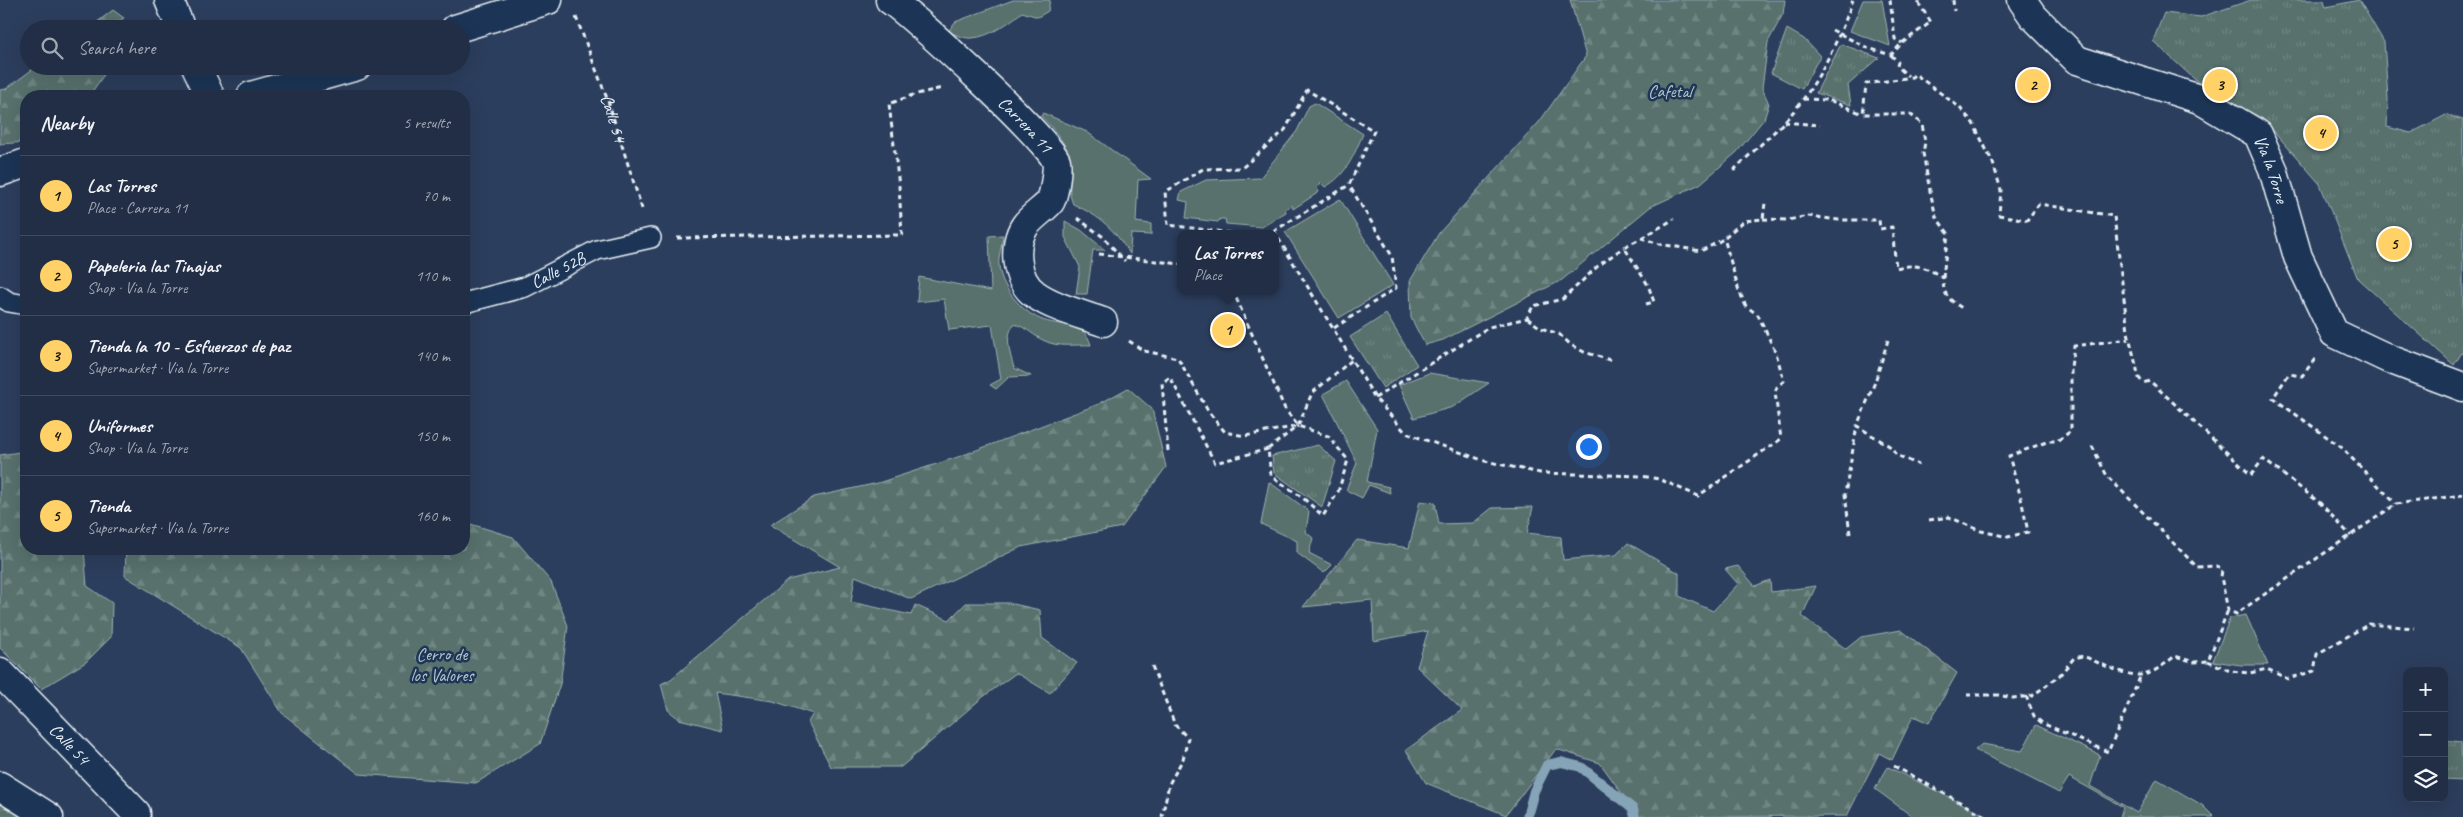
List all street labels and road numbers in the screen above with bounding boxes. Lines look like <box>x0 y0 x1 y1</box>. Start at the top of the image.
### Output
street label: Calle 54 <box>595 91 632 147</box>
street label: Carrera 11 <box>993 92 1058 158</box>
street label: Via la Torre <box>2249 132 2293 207</box>
street label: Calle 52B <box>527 246 590 293</box>
street label: Calle 54 <box>45 719 96 771</box>

